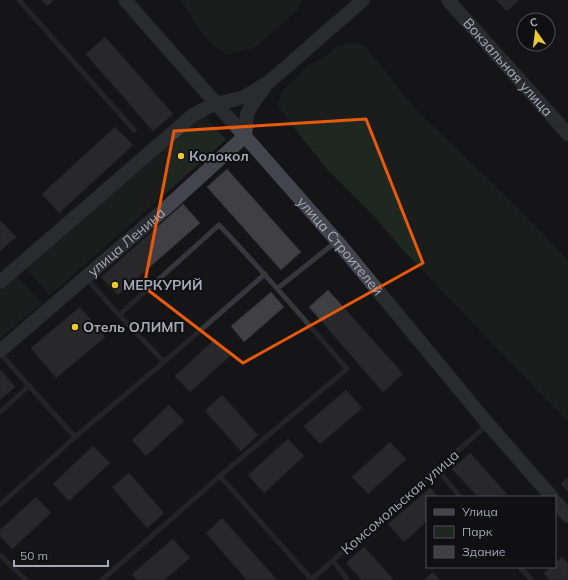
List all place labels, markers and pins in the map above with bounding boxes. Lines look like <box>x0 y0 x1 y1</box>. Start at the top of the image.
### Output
place label: Колокол <box>189 147 249 165</box>
marker: Колокол <box>176 151 186 161</box>
place label: МЕРКУРИЙ <box>123 276 202 294</box>
marker: МЕРКУРИЙ <box>110 280 120 290</box>
place label: Отель ОЛИМП <box>83 318 184 336</box>
marker: Отель ОЛИМП <box>70 322 80 332</box>

